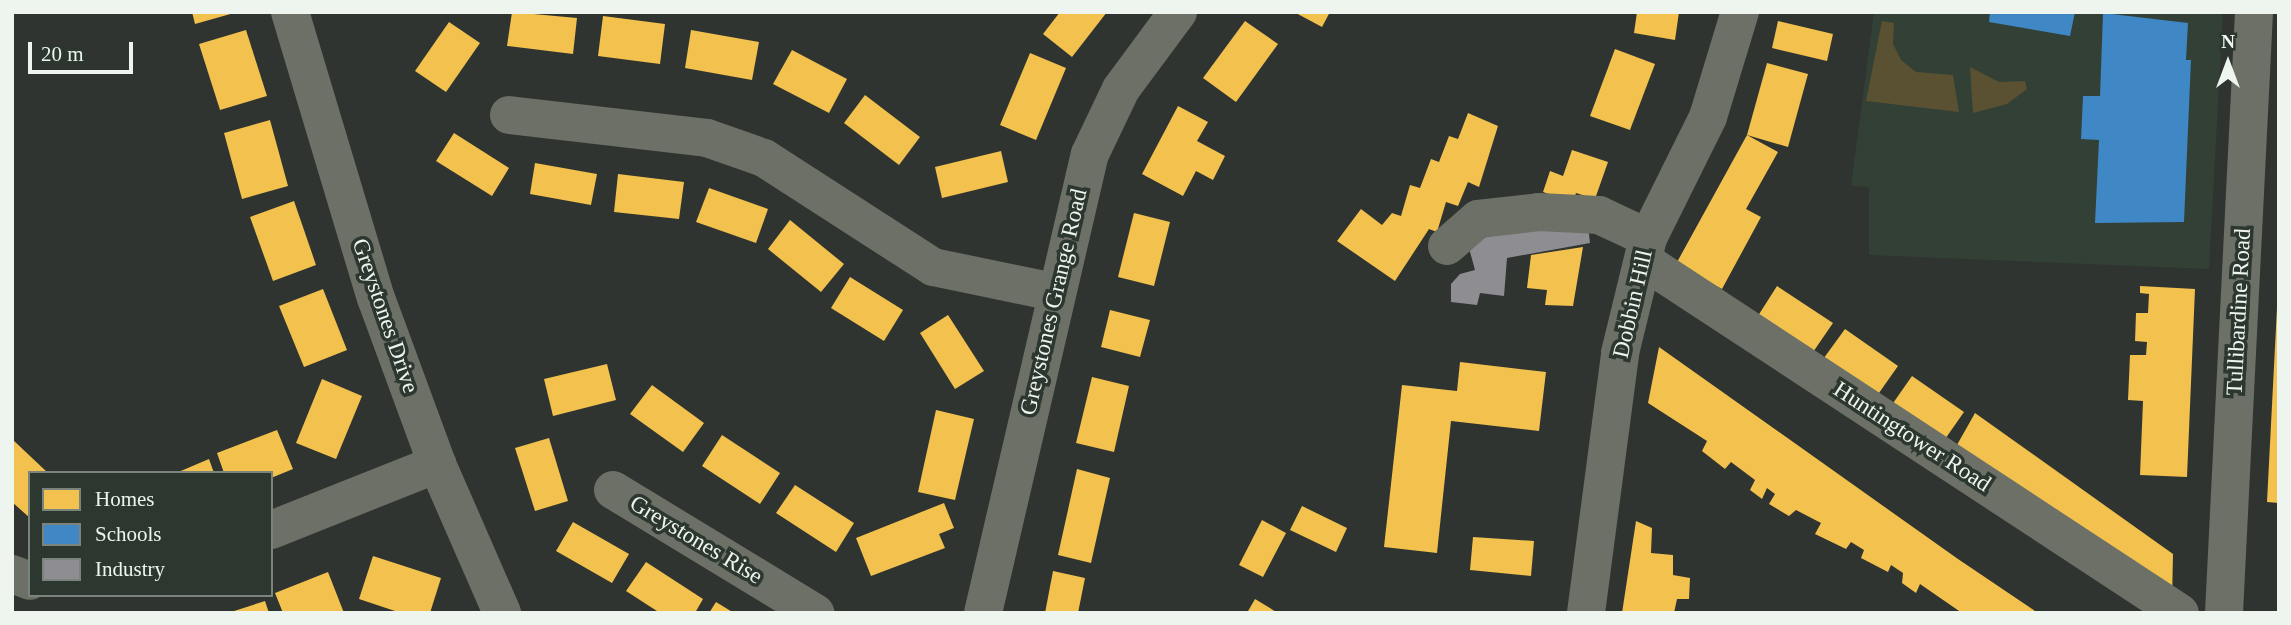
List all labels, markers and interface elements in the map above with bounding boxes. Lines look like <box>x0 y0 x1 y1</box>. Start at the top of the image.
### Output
scale bar <box>32 28 136 72</box>
north arrow <box>2193 28 2263 98</box>
text: N <box>2221 31 2235 52</box>
text: 20 m <box>41 42 84 66</box>
street label: Greystones Grange Road <box>1015 186 1093 418</box>
street label: Tullibardine Road <box>2221 228 2257 396</box>
street label: Greystones Drive <box>346 235 424 397</box>
street label: Dobbin Hill <box>1607 247 1659 361</box>
street label: Huntingtower Road <box>1828 376 1996 498</box>
legend <box>28 471 273 597</box>
text: Homes <box>95 487 155 511</box>
street label: Greystones Rise <box>625 490 767 590</box>
text: Schools <box>95 522 162 546</box>
text: Industry <box>95 557 165 581</box>

